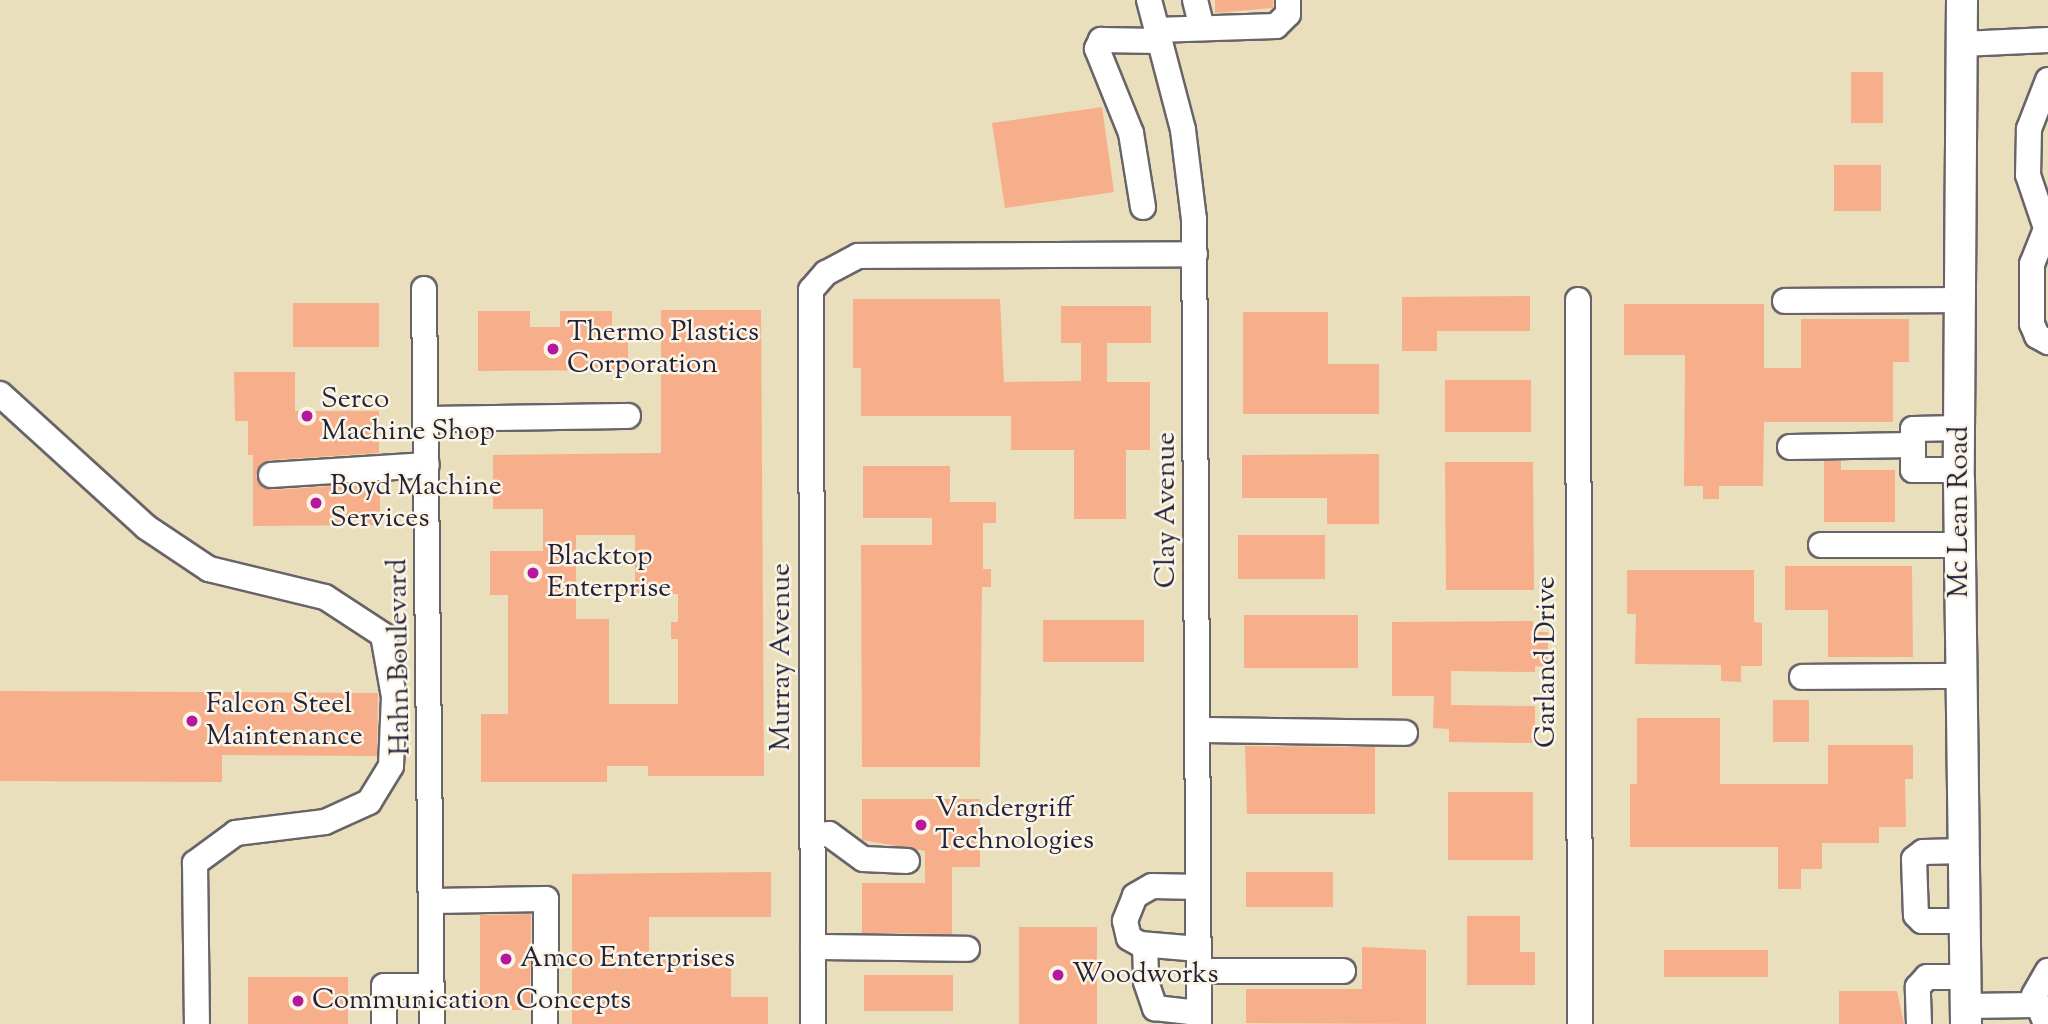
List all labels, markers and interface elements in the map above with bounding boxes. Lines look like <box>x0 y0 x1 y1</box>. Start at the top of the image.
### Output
place label: Thermo Plastics Corporation <box>567 316 759 382</box>
marker: Thermo Plastics Corporation <box>545 341 561 357</box>
place label: Serco Machine Shop <box>321 383 495 449</box>
marker: Serco Machine Shop <box>299 408 315 424</box>
street label: Mc Lean Road <box>1943 426 1977 598</box>
street label: Clay Avenue <box>1150 432 1184 588</box>
place label: Boyd Machine Services <box>330 470 502 536</box>
marker: Boyd Machine Services <box>308 495 324 511</box>
place label: Blacktop Enterprise <box>547 540 671 606</box>
street label: Hahn Boulevard <box>381 558 419 756</box>
street label: Murray Avenue <box>765 563 799 751</box>
marker: Blacktop Enterprise <box>525 565 541 581</box>
street label: Garland Drive <box>1530 576 1564 748</box>
place label: Falcon Steel Maintenance <box>206 688 363 754</box>
marker: Falcon Steel Maintenance <box>184 713 200 729</box>
place label: Vandergriff Technologies <box>935 792 1094 858</box>
marker: Vandergriff Technologies <box>913 817 929 833</box>
place label: Amco Enterprises <box>520 942 735 976</box>
marker: Amco Enterprises <box>498 951 514 967</box>
place label: Woodworks <box>1072 958 1219 992</box>
marker: Woodworks <box>1050 967 1066 983</box>
place label: Communication Concepts <box>312 984 631 1018</box>
marker: Communication Concepts <box>290 993 306 1009</box>

